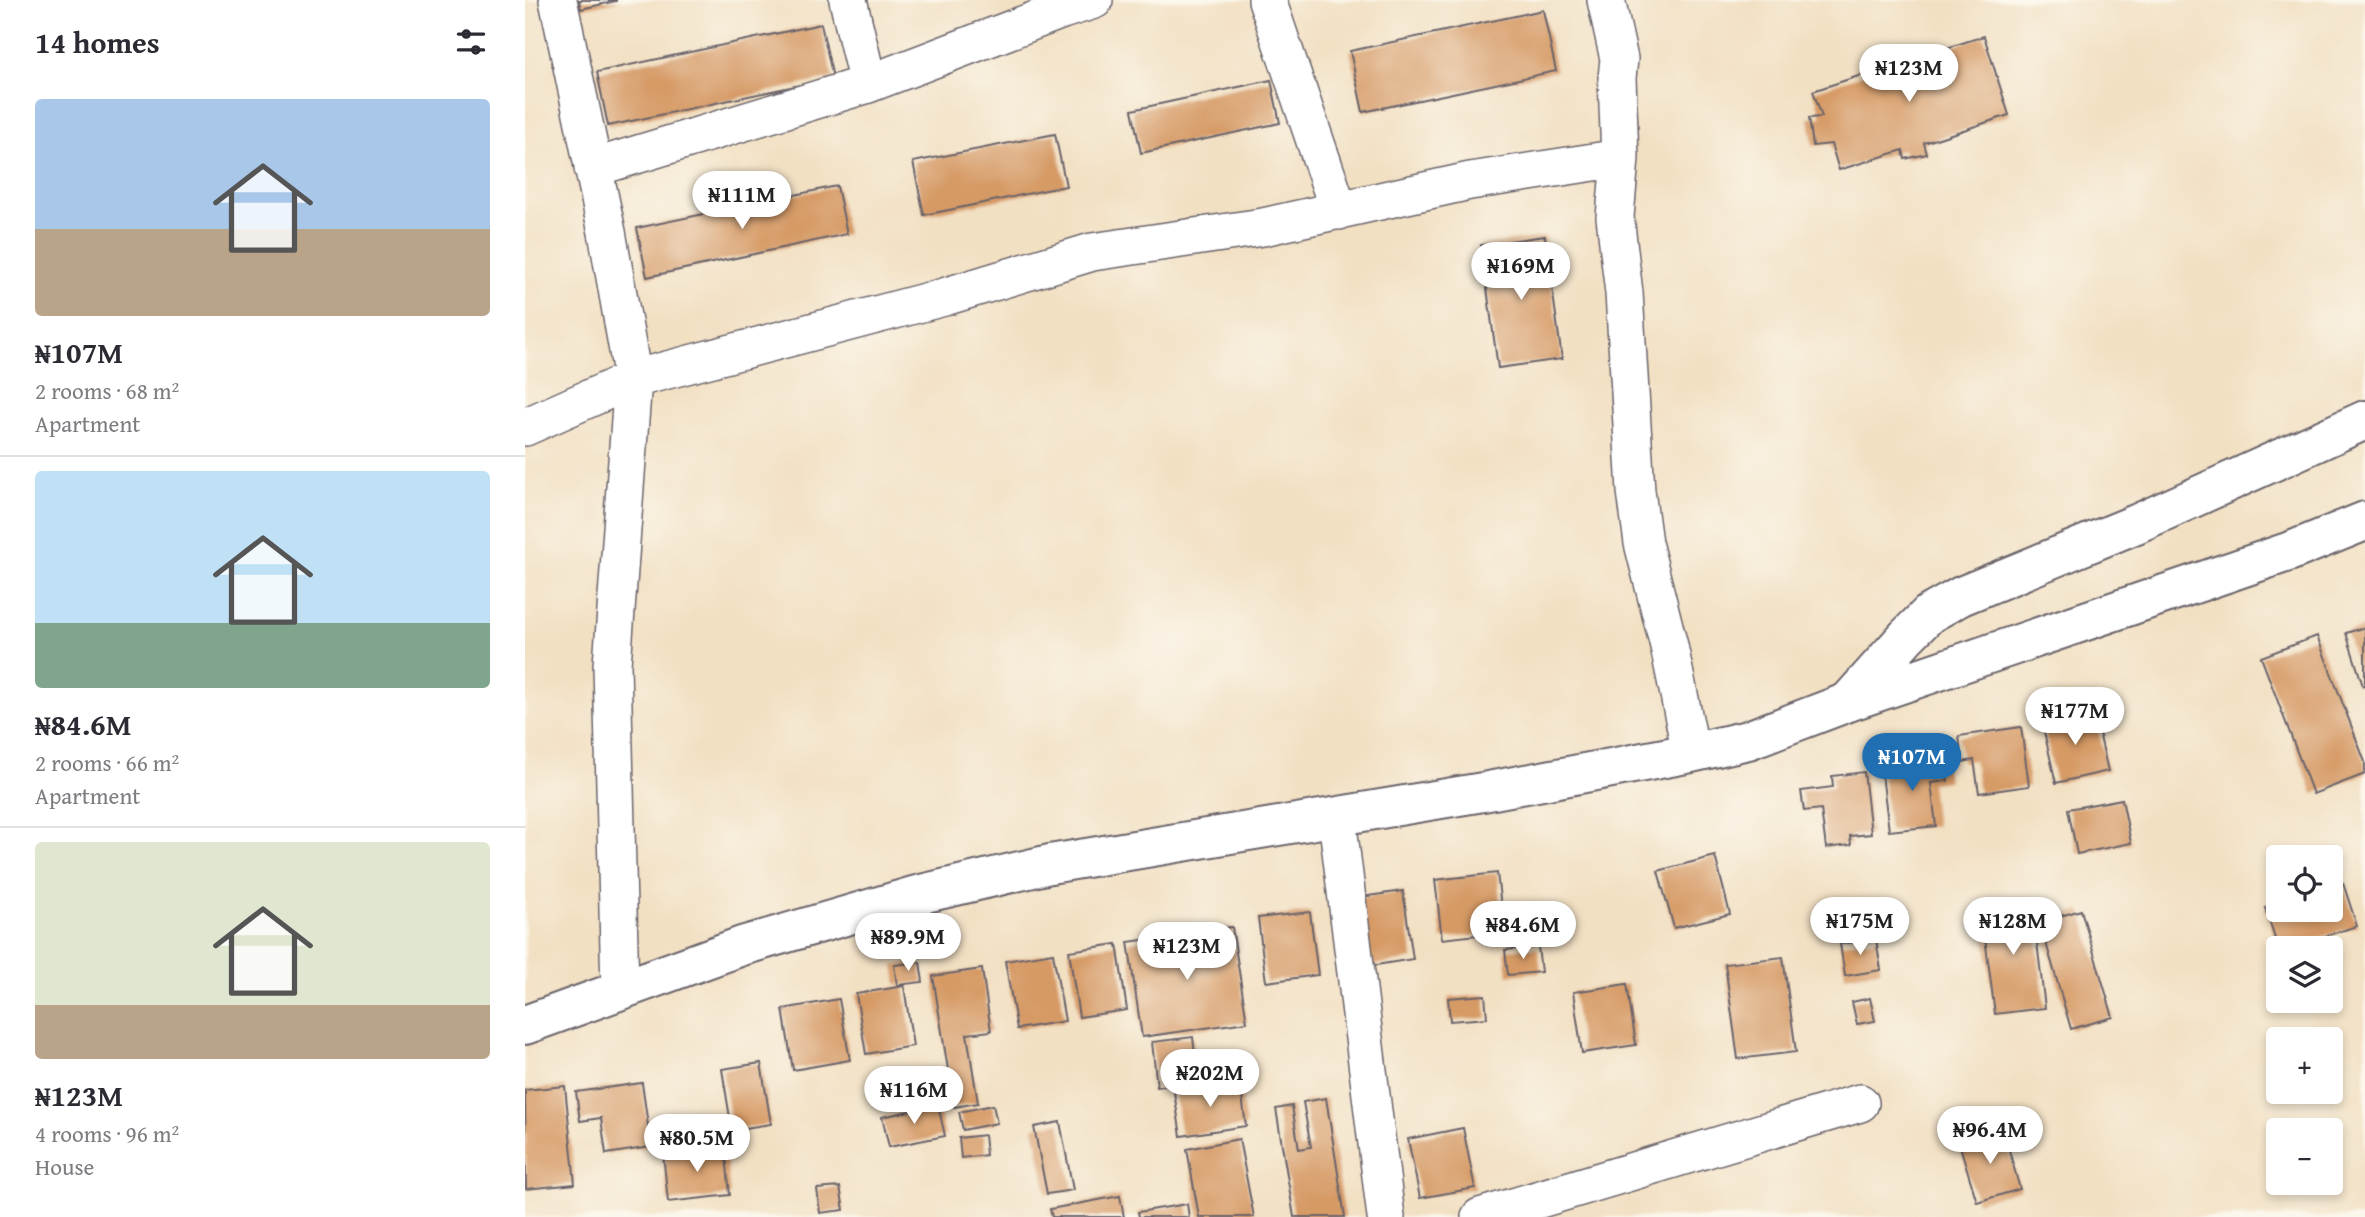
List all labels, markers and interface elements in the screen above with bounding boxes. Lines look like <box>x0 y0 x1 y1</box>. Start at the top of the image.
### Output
text: 14 homes <box>35 20 160 64</box>
icon: filters <box>452 23 490 61</box>
pin: ₦123M <box>1860 44 1958 104</box>
text: ₦123M <box>1875 50 1943 83</box>
icon: home <box>200 145 326 271</box>
pin: ₦111M <box>693 172 791 231</box>
text: ₦111M <box>708 177 776 210</box>
pin: ₦169M <box>1472 243 1570 302</box>
text: ₦169M <box>1487 248 1555 281</box>
text: ₦107M <box>35 330 123 374</box>
text: 2 rooms · 68 m² <box>35 374 179 407</box>
text: Apartment <box>35 407 140 440</box>
icon: home <box>200 517 326 643</box>
pin: ₦177M <box>2026 688 2124 747</box>
text: ₦177M <box>2041 693 2109 726</box>
text: ₦84.6M <box>35 702 131 746</box>
pin: ₦107M <box>1863 734 1961 793</box>
text: ₦107M <box>1878 739 1946 772</box>
text: 2 rooms · 66 m² <box>35 746 179 779</box>
text: Apartment <box>35 779 140 812</box>
map controls <box>2266 845 2343 1195</box>
button: locate <box>2266 845 2343 922</box>
icon: home <box>200 888 326 1014</box>
pin: ₦175M <box>1811 898 1909 957</box>
pin: ₦128M <box>1964 898 2062 957</box>
pin: ₦84.6M <box>1466 902 1580 961</box>
text: ₦175M <box>1826 903 1894 936</box>
text: ₦128M <box>1979 903 2047 936</box>
text: ₦84.6M <box>1486 907 1560 940</box>
pin: ₦89.9M <box>851 914 965 973</box>
text: ₦89.9M <box>871 919 945 952</box>
pin: ₦123M <box>1138 922 1236 982</box>
text: ₦123M <box>1153 928 1221 961</box>
button: layers <box>2266 936 2343 1013</box>
button: + <box>2266 1027 2343 1104</box>
pin: ₦202M <box>1161 1050 1259 1109</box>
text: ₦202M <box>1176 1055 1244 1088</box>
pin: ₦116M <box>865 1066 963 1126</box>
text: ₦116M <box>880 1072 948 1105</box>
text: ₦123M <box>35 1073 123 1117</box>
pin: ₦96.4M <box>1933 1106 2047 1166</box>
text: ₦96.4M <box>1953 1112 2027 1145</box>
pin: ₦80.5M <box>640 1114 754 1174</box>
text: 4 rooms · 96 m² <box>35 1117 179 1150</box>
button: − <box>2266 1118 2343 1195</box>
text: ₦80.5M <box>660 1120 734 1153</box>
text: House <box>35 1150 94 1183</box>

